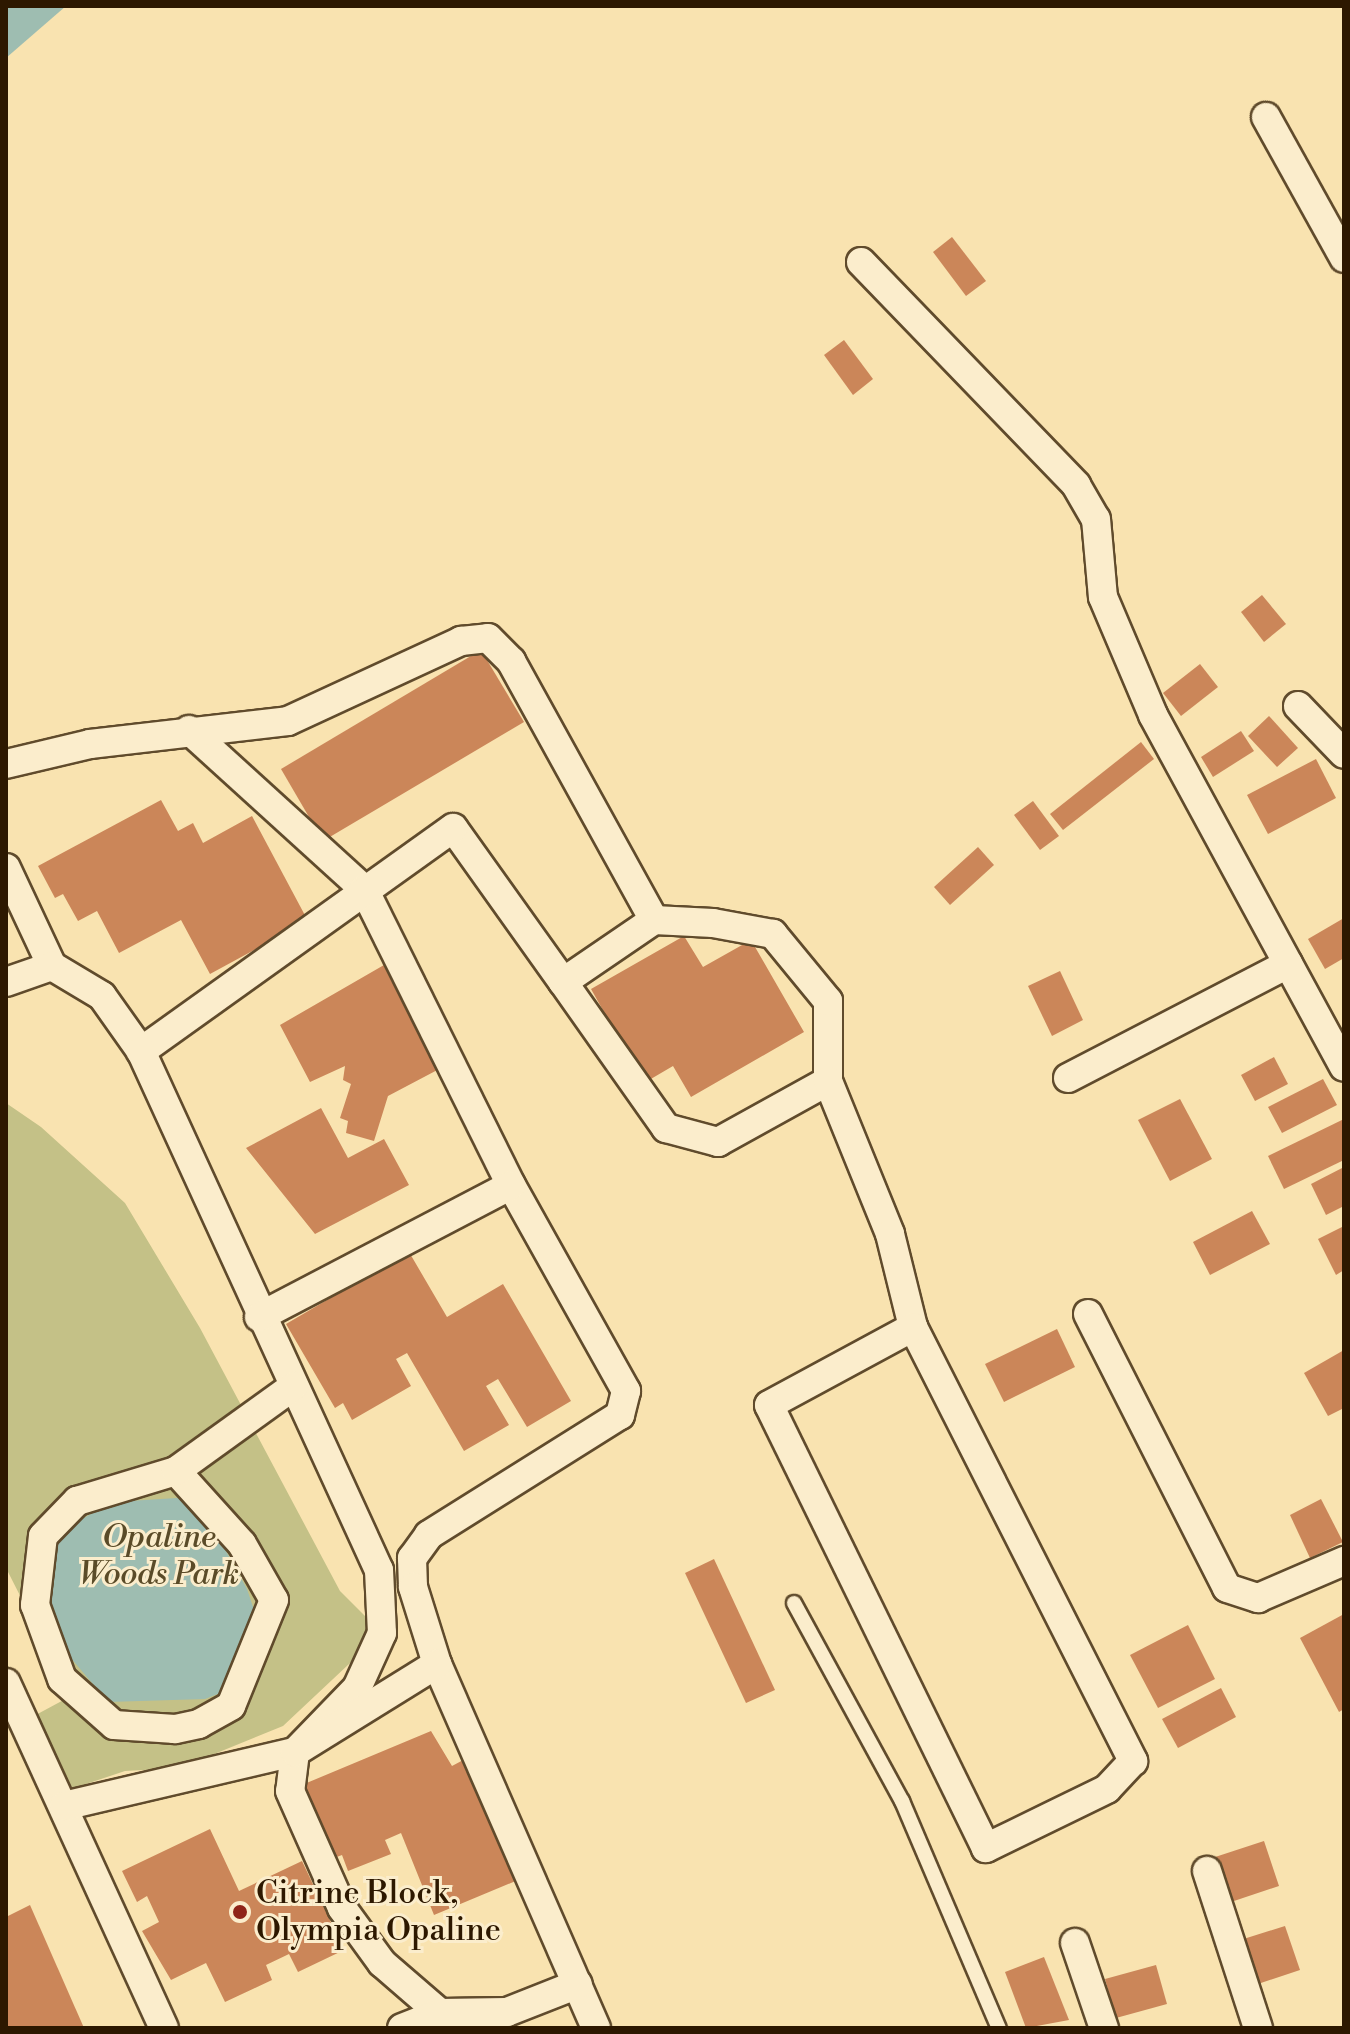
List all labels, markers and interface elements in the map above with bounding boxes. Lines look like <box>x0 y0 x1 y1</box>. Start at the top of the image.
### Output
park label: Opaline Woods Park <box>79 1519 239 1594</box>
place label: Citrine Block, Olympia Opaline <box>256 1875 501 1950</box>
marker: Citrine Block, Olympia Opaline <box>231 1903 249 1921</box>

